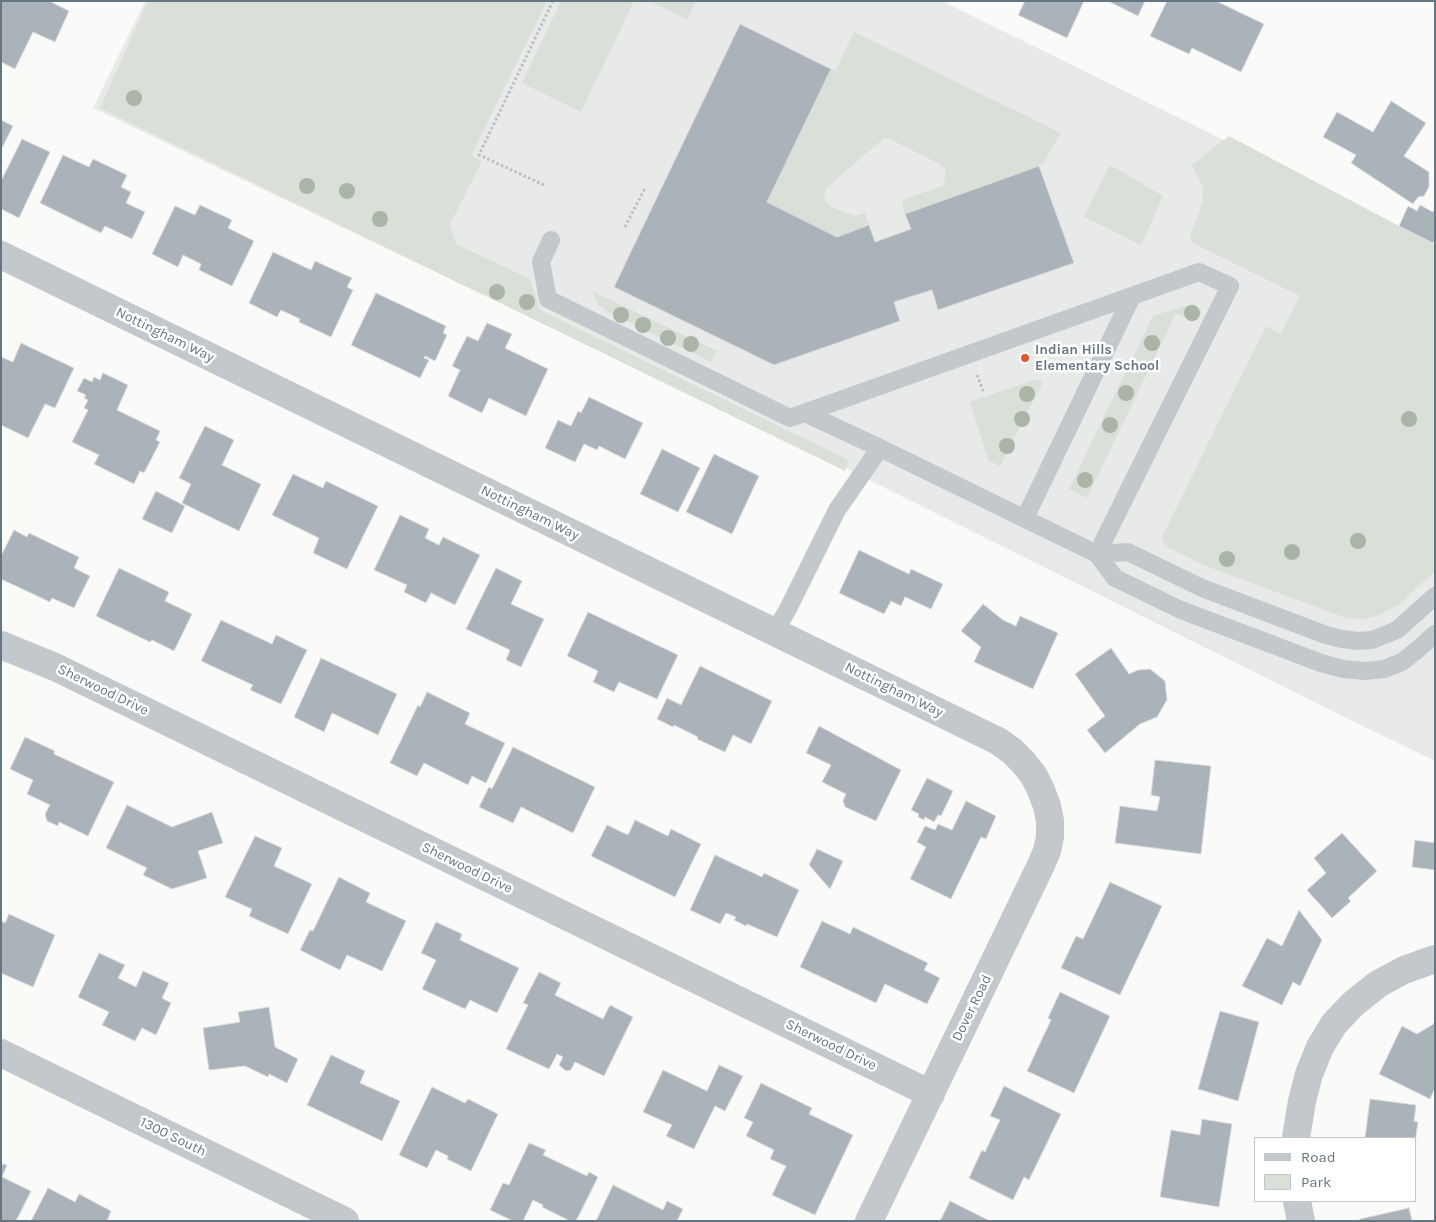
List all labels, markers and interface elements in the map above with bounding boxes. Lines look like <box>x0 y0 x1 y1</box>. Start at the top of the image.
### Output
street label: Nottingham Way <box>113 304 217 366</box>
place label: Indian Hills Elementary School <box>1035 342 1159 374</box>
marker: Indian Hills Elementary School <box>1019 352 1031 364</box>
street label: Nottingham Way <box>478 482 582 544</box>
street label: Nottingham Way <box>842 659 946 721</box>
street label: Sherwood Drive <box>55 661 151 719</box>
street label: Sherwood Drive <box>419 839 515 897</box>
street label: Dover Road <box>949 972 995 1044</box>
street label: Sherwood Drive <box>783 1016 879 1074</box>
street label: 1300 South <box>137 1114 209 1160</box>
legend <box>1254 1137 1416 1202</box>
text: Road <box>1301 1148 1336 1166</box>
text: Park <box>1301 1173 1331 1191</box>

